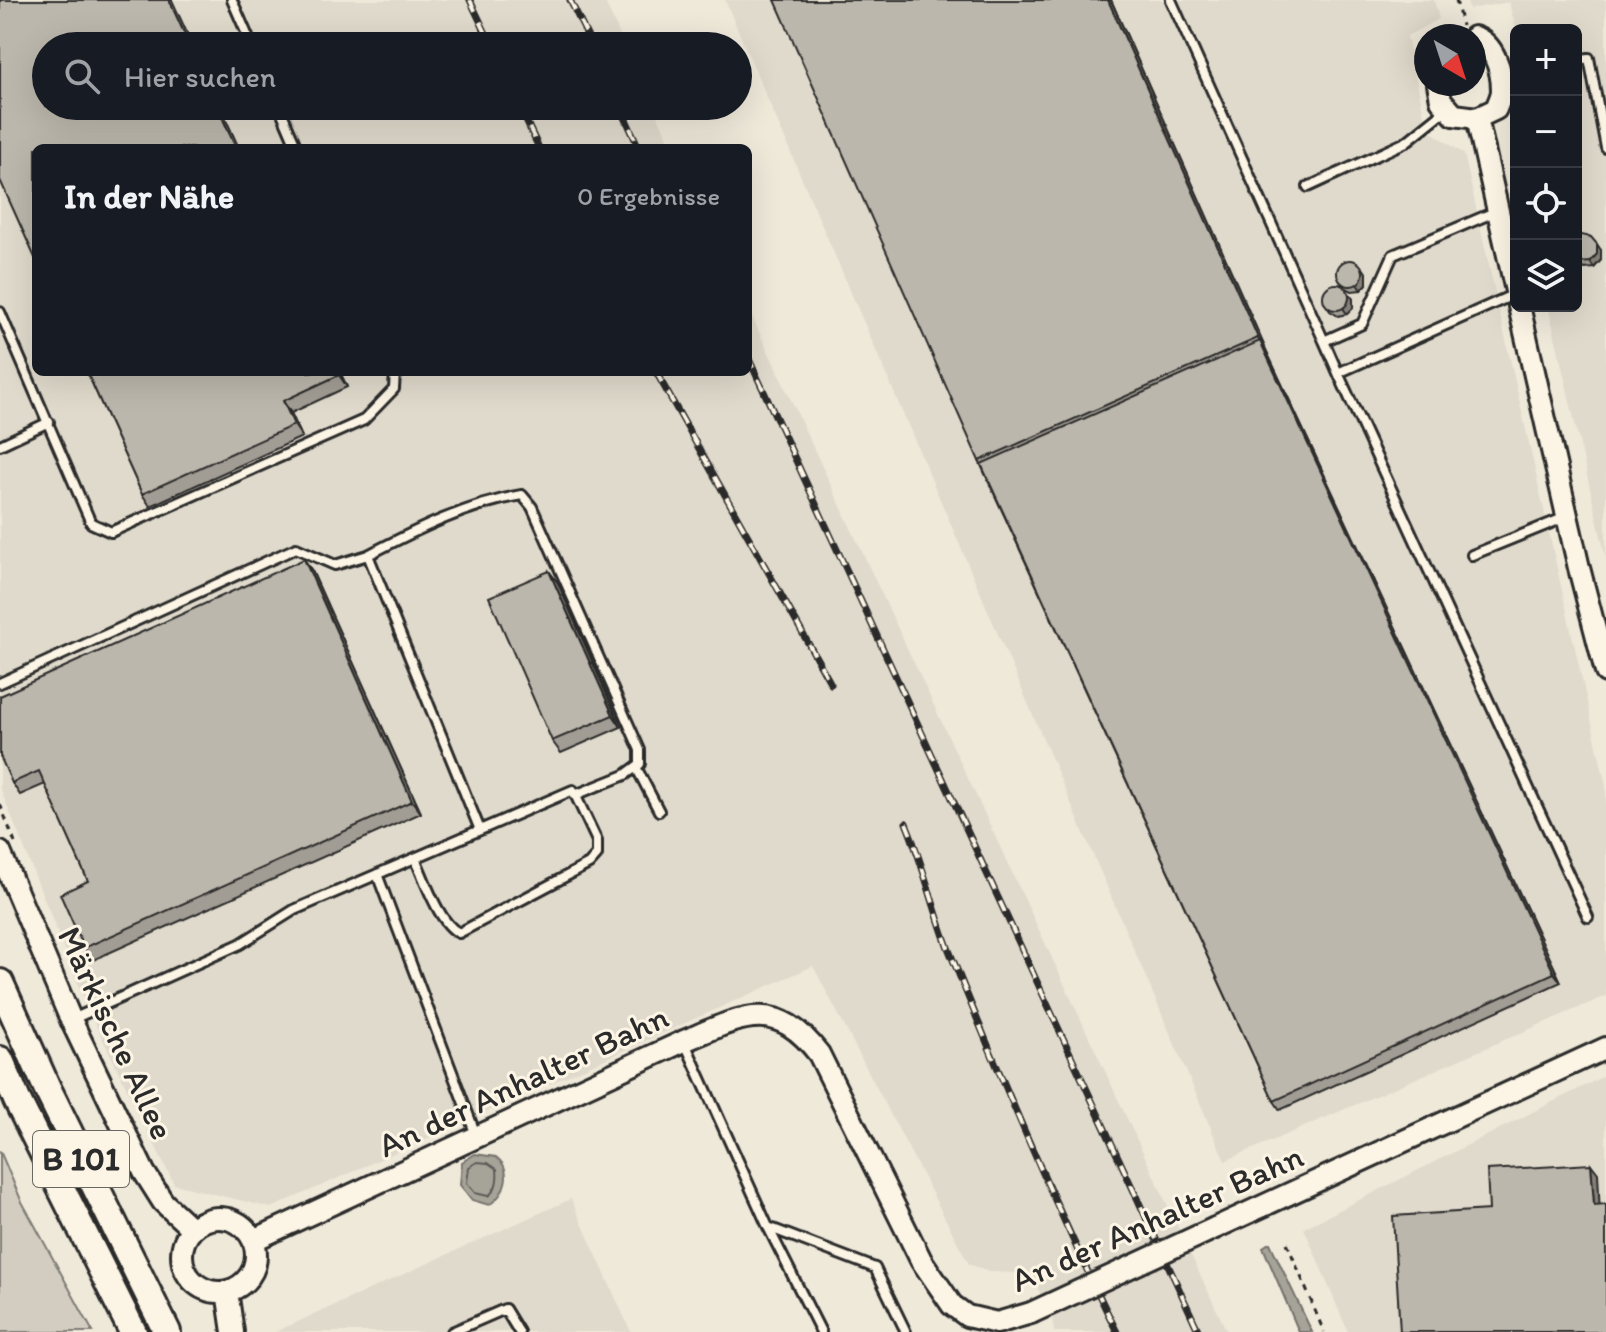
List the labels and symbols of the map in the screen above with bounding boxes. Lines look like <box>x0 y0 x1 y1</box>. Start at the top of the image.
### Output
north arrow <box>1414 24 1486 96</box>
street label: Märkische Allee <box>49 920 183 1146</box>
street label: An der Anhalter Bahn <box>371 996 675 1166</box>
road number: B 101 <box>33 1131 129 1187</box>
street label: An der Anhalter Bahn <box>1005 1135 1309 1301</box>

